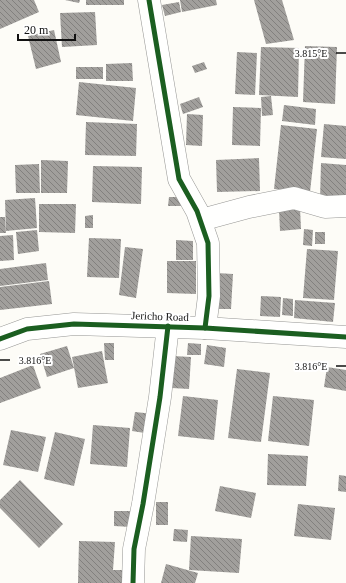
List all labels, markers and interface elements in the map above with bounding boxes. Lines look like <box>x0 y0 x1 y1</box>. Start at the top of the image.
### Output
scale bar <box>18 16 75 42</box>
text: 20 m <box>24 23 49 37</box>
text: 3.815°E <box>295 48 327 59</box>
street label: Jericho Road <box>131 309 190 323</box>
text: 3.816°E <box>19 355 51 366</box>
text: 3.816°E <box>295 361 327 372</box>

